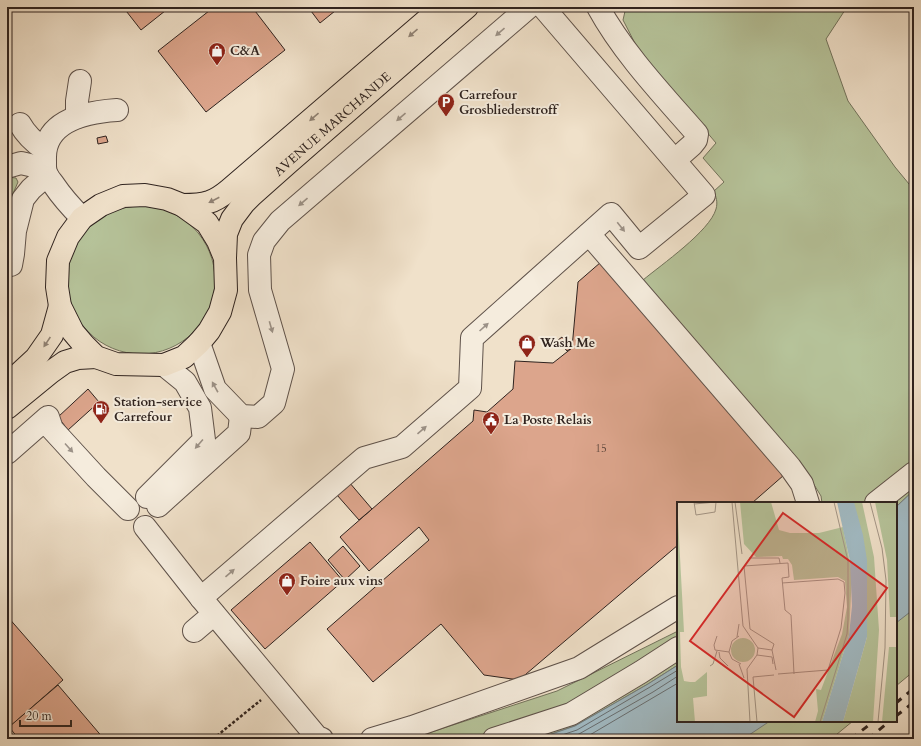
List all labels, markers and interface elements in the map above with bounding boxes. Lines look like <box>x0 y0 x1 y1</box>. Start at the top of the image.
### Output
one-way arrow <box>408 28 418 37</box>
one-way arrow <box>494 28 505 37</box>
shop icon: C&A <box>207 41 227 66</box>
place label: C&A <box>230 42 260 60</box>
street label: AVENUE MARCHANDE <box>270 68 395 180</box>
place label: Carrefour Grosbliederstroff <box>459 86 559 119</box>
parking icon: Carrefour Grosbliederstroff <box>436 92 456 117</box>
one-way arrow <box>309 113 320 122</box>
one-way arrow <box>396 113 407 122</box>
one-way arrow <box>208 196 220 203</box>
one-way arrow <box>298 198 308 207</box>
one-way arrow <box>617 221 626 232</box>
one-way arrow <box>268 322 274 334</box>
one-way arrow <box>479 323 489 332</box>
shop icon: Wash Me <box>517 333 537 358</box>
place label: Wash Me <box>539 334 595 352</box>
one-way arrow <box>43 337 50 348</box>
one-way arrow <box>212 381 219 393</box>
place label: Station-service Carrefour <box>114 393 202 426</box>
fuel station icon: Station-service Carrefour <box>91 399 111 424</box>
public building icon: La Poste Relais <box>481 410 501 435</box>
place label: La Poste Relais <box>504 411 592 429</box>
one-way arrow <box>416 425 427 434</box>
one-way arrow <box>195 439 204 449</box>
house number: 15 <box>595 441 607 456</box>
one-way arrow <box>65 443 74 454</box>
inset map <box>677 502 897 722</box>
one-way arrow <box>225 568 235 578</box>
shop icon: Foire aux vins <box>277 571 297 596</box>
place label: Foire aux vins <box>300 572 383 590</box>
scale bar <box>20 702 71 728</box>
text: 20 m <box>26 708 53 724</box>

